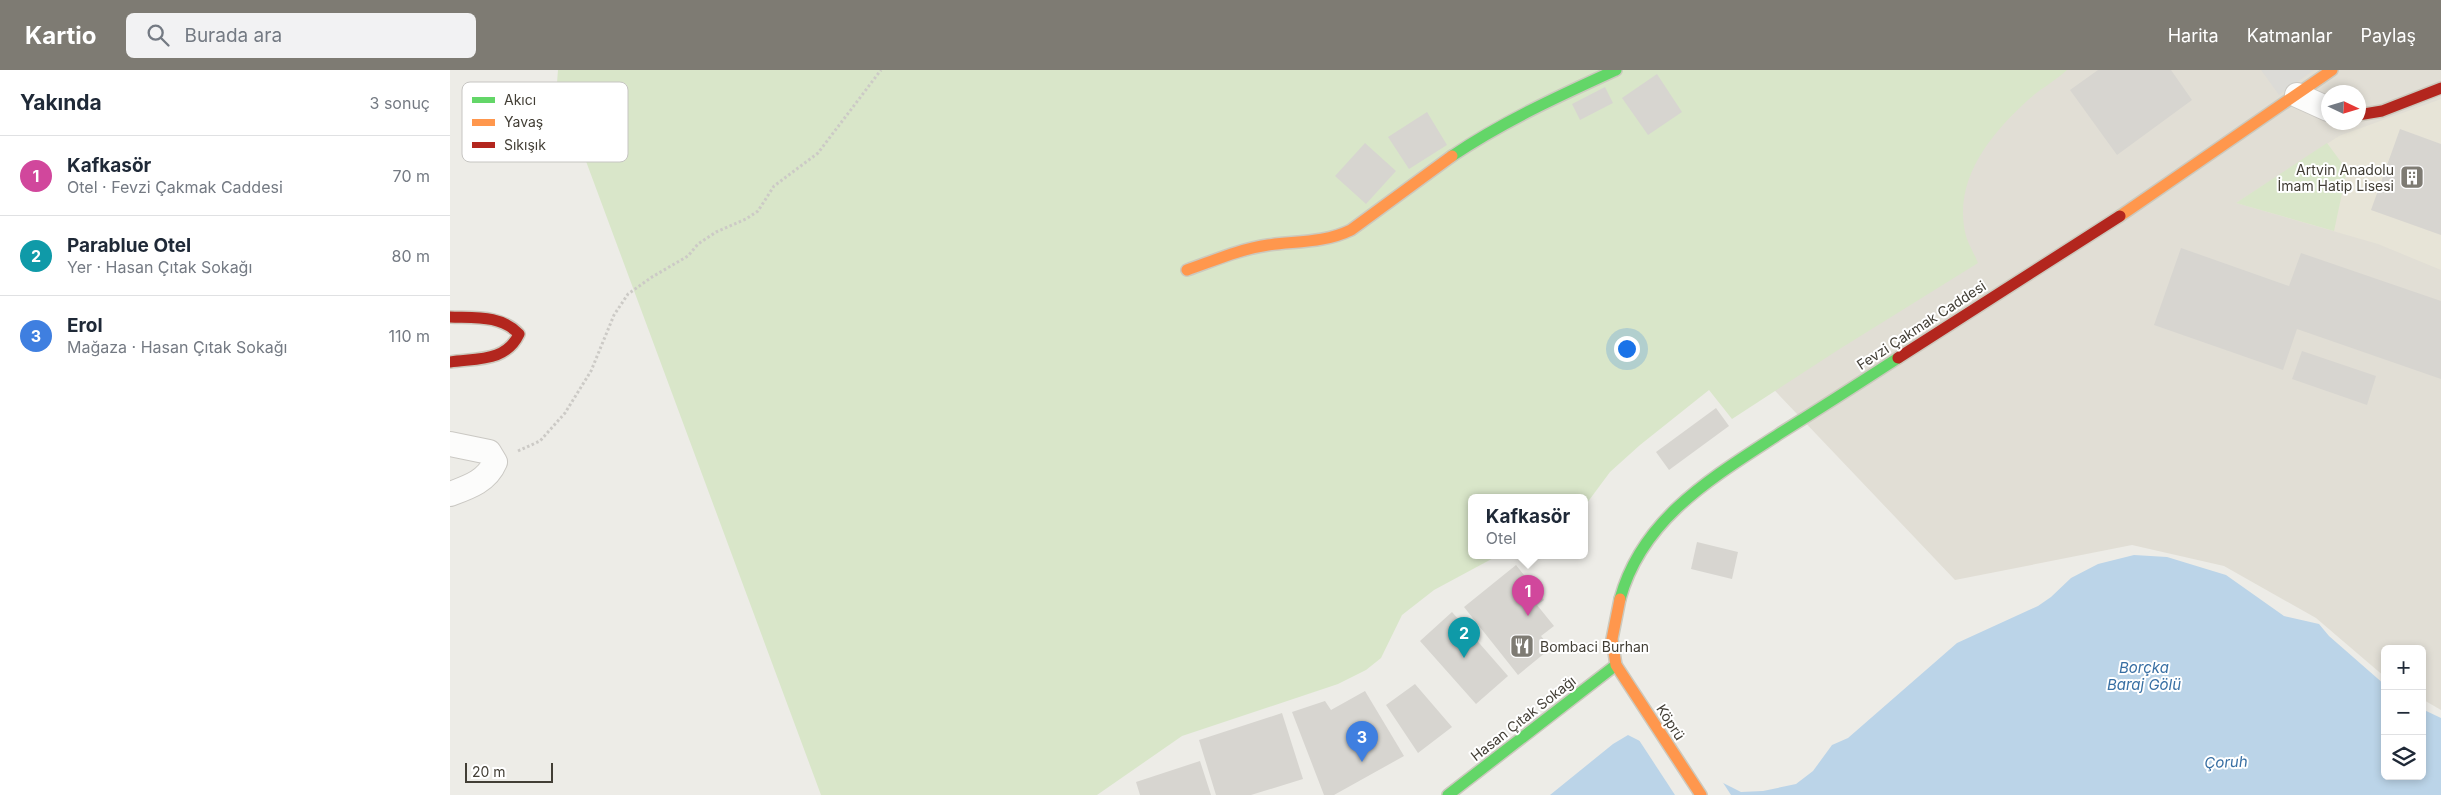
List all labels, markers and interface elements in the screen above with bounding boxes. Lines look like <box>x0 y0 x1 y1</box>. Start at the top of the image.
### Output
search box <box>126 13 476 58</box>
text: Kartio <box>25 21 96 50</box>
icon: search <box>144 21 172 49</box>
text: Burada ara <box>184 24 282 47</box>
text: Harita <box>2168 25 2219 46</box>
text: Katmanlar <box>2247 25 2332 46</box>
text: Paylaş <box>2360 25 2416 46</box>
legend <box>462 82 628 162</box>
north arrow <box>2321 85 2366 130</box>
text: Yakında <box>20 90 102 115</box>
text: Akıcı <box>504 91 536 108</box>
text: 3 sonuç <box>370 93 430 113</box>
text: Yavaş <box>504 113 543 130</box>
text: Sıkışık <box>504 136 546 153</box>
text: Kafkasör <box>67 154 151 177</box>
place label: Artvin Anadolu İmam Hatip Lisesi <box>2278 161 2394 194</box>
building icon: Artvin Anadolu İmam Hatip Lisesi <box>2399 164 2425 190</box>
text: 1 <box>33 166 39 186</box>
text: 70 m <box>393 166 430 186</box>
text: Otel · Fevzi Çakmak Caddesi <box>67 177 283 197</box>
text: Parablue Otel <box>67 234 191 257</box>
text: 2 <box>31 246 41 266</box>
text: 80 m <box>391 246 430 266</box>
text: Yer · Hasan Çıtak Sokağı <box>67 257 252 277</box>
street label: Fevzi Çakmak Caddesi <box>1853 277 1989 373</box>
text: Erol <box>67 314 103 337</box>
text: 3 <box>31 326 41 346</box>
text: 110 m <box>388 326 430 346</box>
your location <box>1614 336 1640 362</box>
text: Mağaza · Hasan Çıtak Sokağı <box>67 337 287 357</box>
popup <box>1468 494 1588 559</box>
text: Kafkasör <box>1486 505 1570 528</box>
text: Otel <box>1486 528 1516 548</box>
pin: 1 <box>1512 575 1544 616</box>
pin: 2 <box>1448 617 1480 658</box>
restaurant icon: Bombaci Burhan <box>1509 633 1535 659</box>
place label: Bombaci Burhan <box>1540 638 1649 655</box>
map controls <box>2381 645 2426 780</box>
button: + <box>2381 645 2426 690</box>
water label: Borçka Baraj Gölü <box>2107 658 2181 694</box>
street label: Hasan Çıtak Sokağı <box>1467 672 1579 764</box>
button: − <box>2381 690 2426 735</box>
street label: Köprü <box>1653 701 1689 743</box>
pin: 3 <box>1346 721 1378 762</box>
button: layers <box>2381 735 2426 780</box>
water label: Çoruh <box>2204 752 2248 772</box>
scale bar <box>465 760 552 783</box>
text: 20 m <box>472 763 506 780</box>

